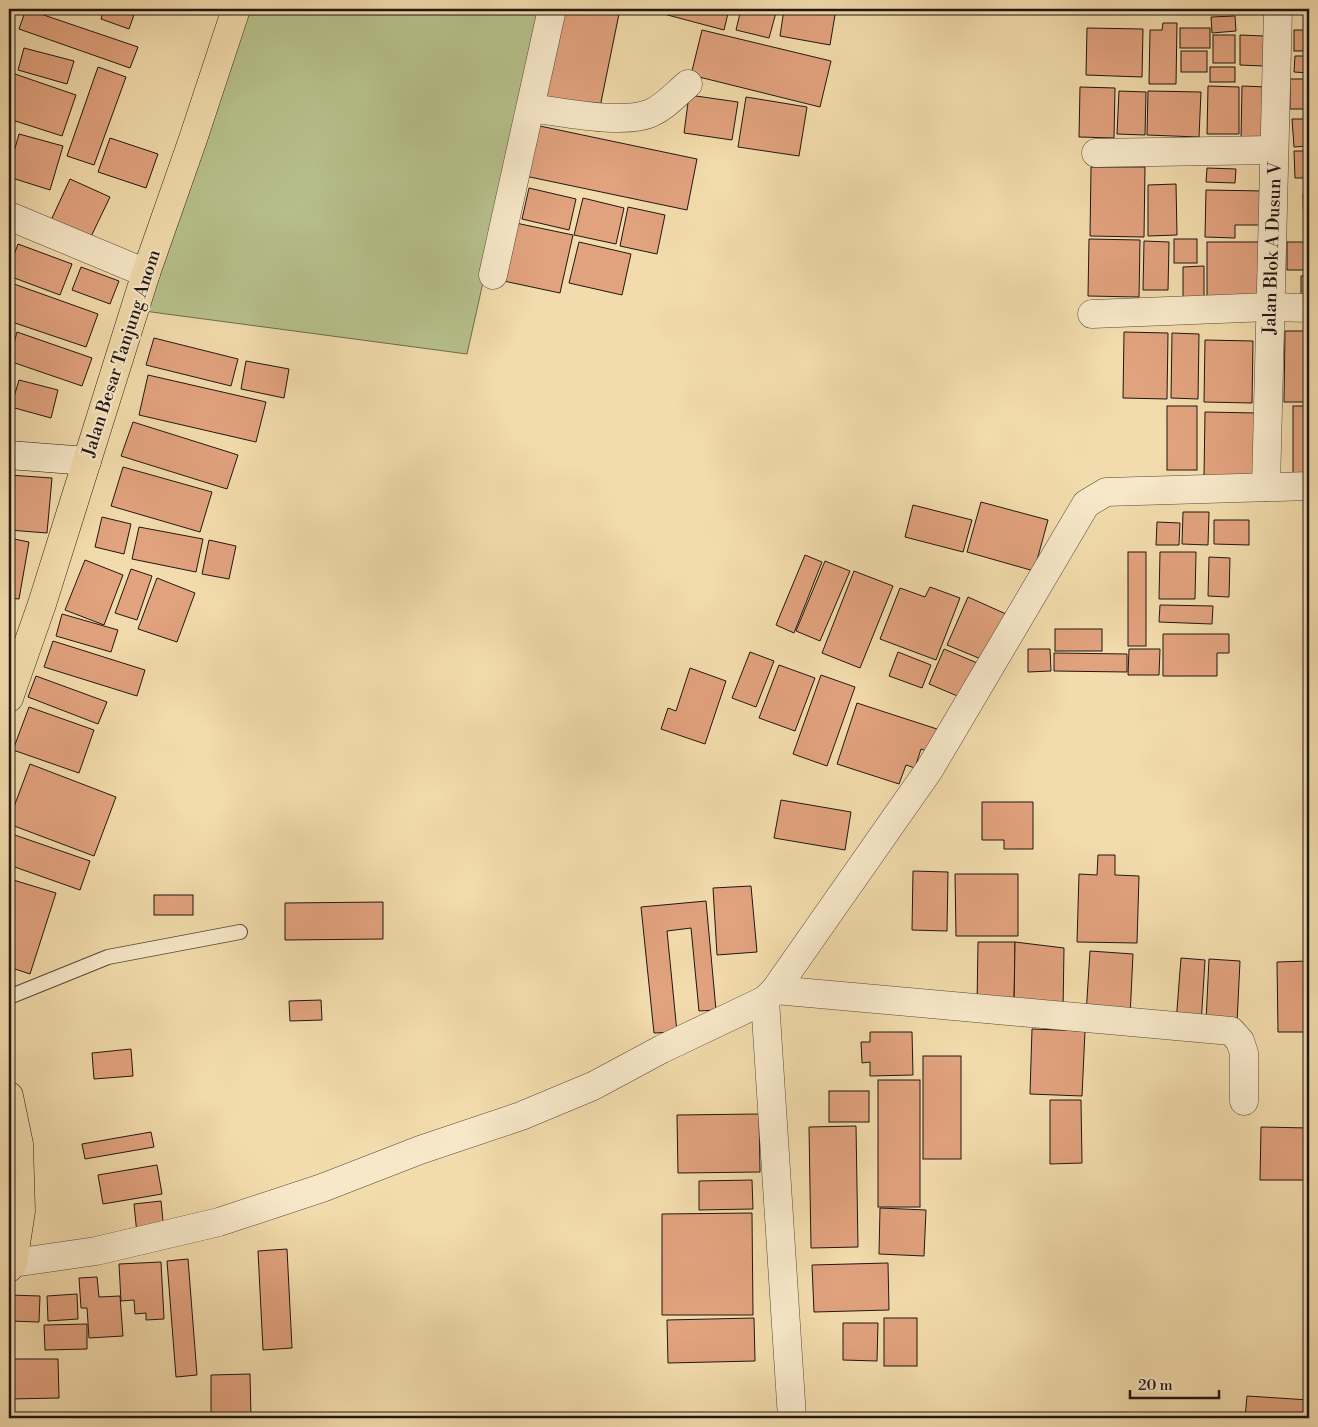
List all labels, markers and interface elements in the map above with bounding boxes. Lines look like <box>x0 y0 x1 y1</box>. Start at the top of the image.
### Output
street label: Jalan Blok A Dusun V <box>1258 161 1287 336</box>
street label: Jalan Besar Tanjung Anom <box>77 247 166 460</box>
scale bar <box>1130 1367 1219 1399</box>
text: 20 m <box>1138 1376 1173 1395</box>

